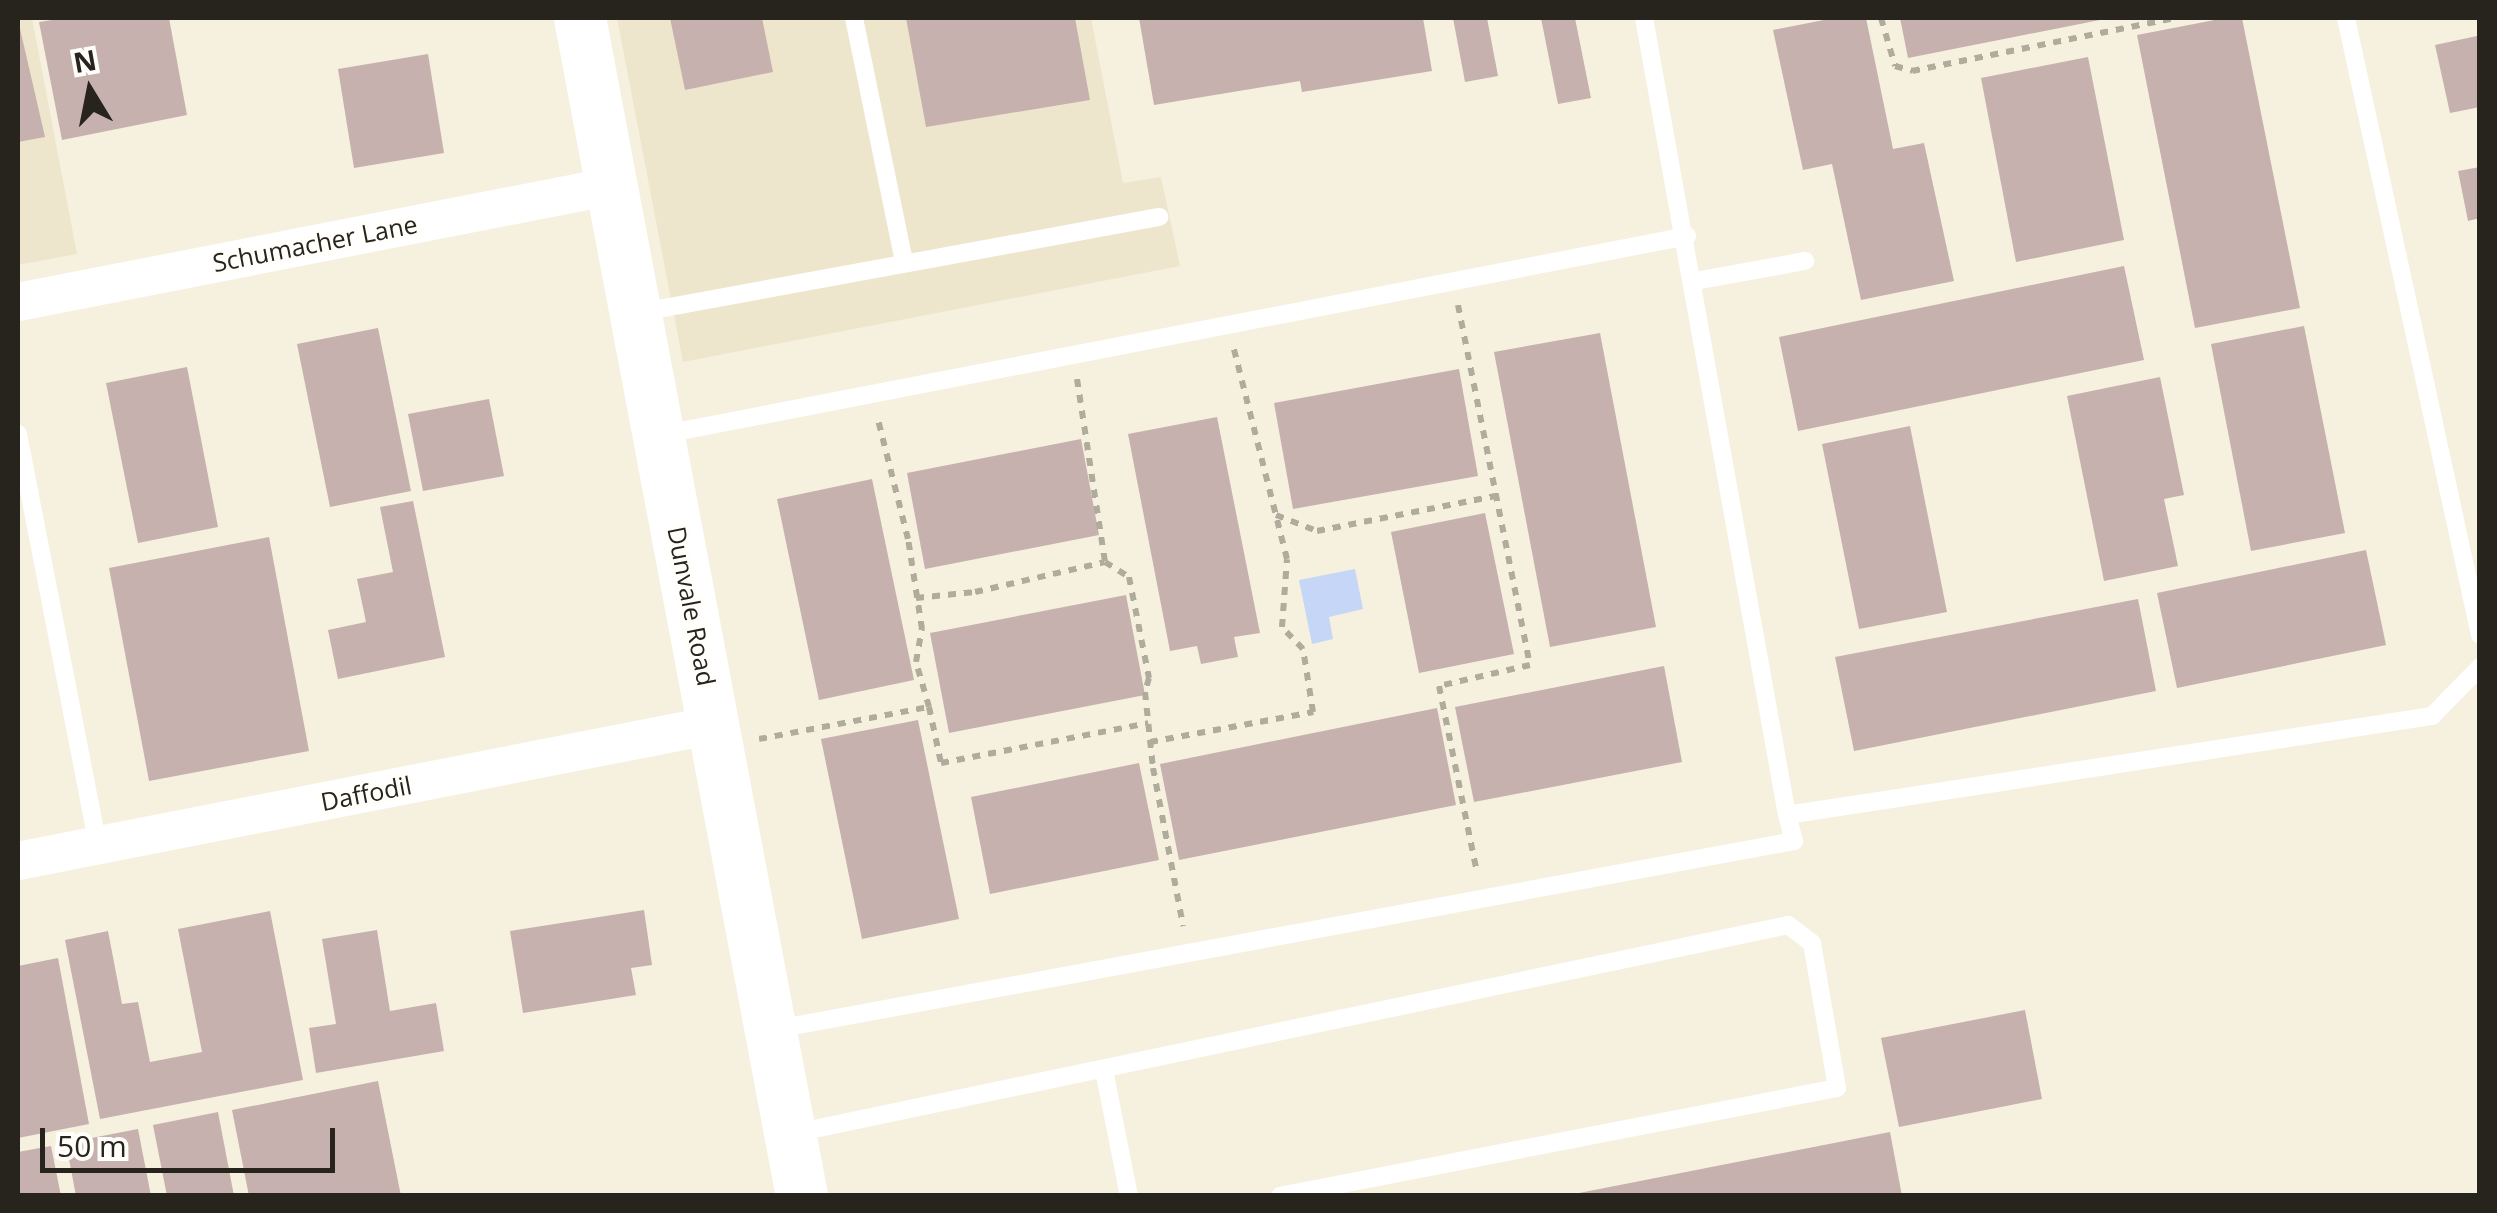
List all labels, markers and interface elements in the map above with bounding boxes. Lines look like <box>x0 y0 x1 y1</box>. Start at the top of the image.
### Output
north arrow <box>40 40 140 140</box>
text: N <box>70 40 99 81</box>
street label: Schumacher Lane <box>210 208 420 278</box>
street label: Dunvale Road <box>662 524 722 688</box>
street label: Daffodil <box>318 770 414 816</box>
scale bar <box>45 1108 340 1170</box>
text: 50 m <box>57 1125 127 1166</box>

